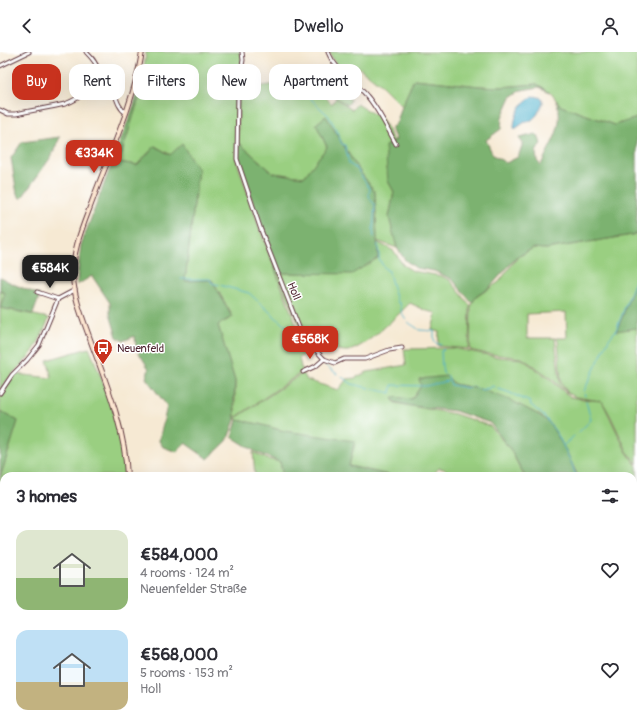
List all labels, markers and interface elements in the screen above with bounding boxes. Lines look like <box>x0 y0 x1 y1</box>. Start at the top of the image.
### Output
icon: back <box>16 15 38 37</box>
text: Dwello <box>293 15 344 38</box>
icon: person <box>599 15 621 37</box>
chip: Buy <box>12 64 61 100</box>
chip: Rent <box>69 64 125 100</box>
chip: Filters <box>133 64 199 100</box>
chip: New <box>207 64 261 100</box>
chip: Apartment <box>269 64 362 100</box>
pin: €334K <box>66 140 122 174</box>
text: €334K <box>75 145 113 161</box>
pin: €584K <box>22 255 78 289</box>
text: €584K <box>31 260 69 276</box>
street label: Holl <box>285 280 303 302</box>
pin: €568K <box>282 326 338 360</box>
text: €568K <box>291 331 329 347</box>
bus stop icon: Neuenfeld <box>92 337 114 365</box>
place label: Neuenfeld <box>117 342 164 355</box>
icon: filters <box>599 485 621 507</box>
text: 3 homes <box>16 486 77 507</box>
text: €584,000 <box>140 544 218 565</box>
icon: home <box>48 546 96 594</box>
icon: heart <box>599 559 621 581</box>
text: 4 rooms · 124 m² <box>140 565 234 581</box>
text: Neuenfelder Straße <box>140 581 247 597</box>
text: €568,000 <box>140 644 218 665</box>
icon: home <box>48 646 96 694</box>
icon: heart <box>599 659 621 681</box>
text: 5 rooms · 153 m² <box>140 665 233 681</box>
text: Holl <box>140 681 161 697</box>

